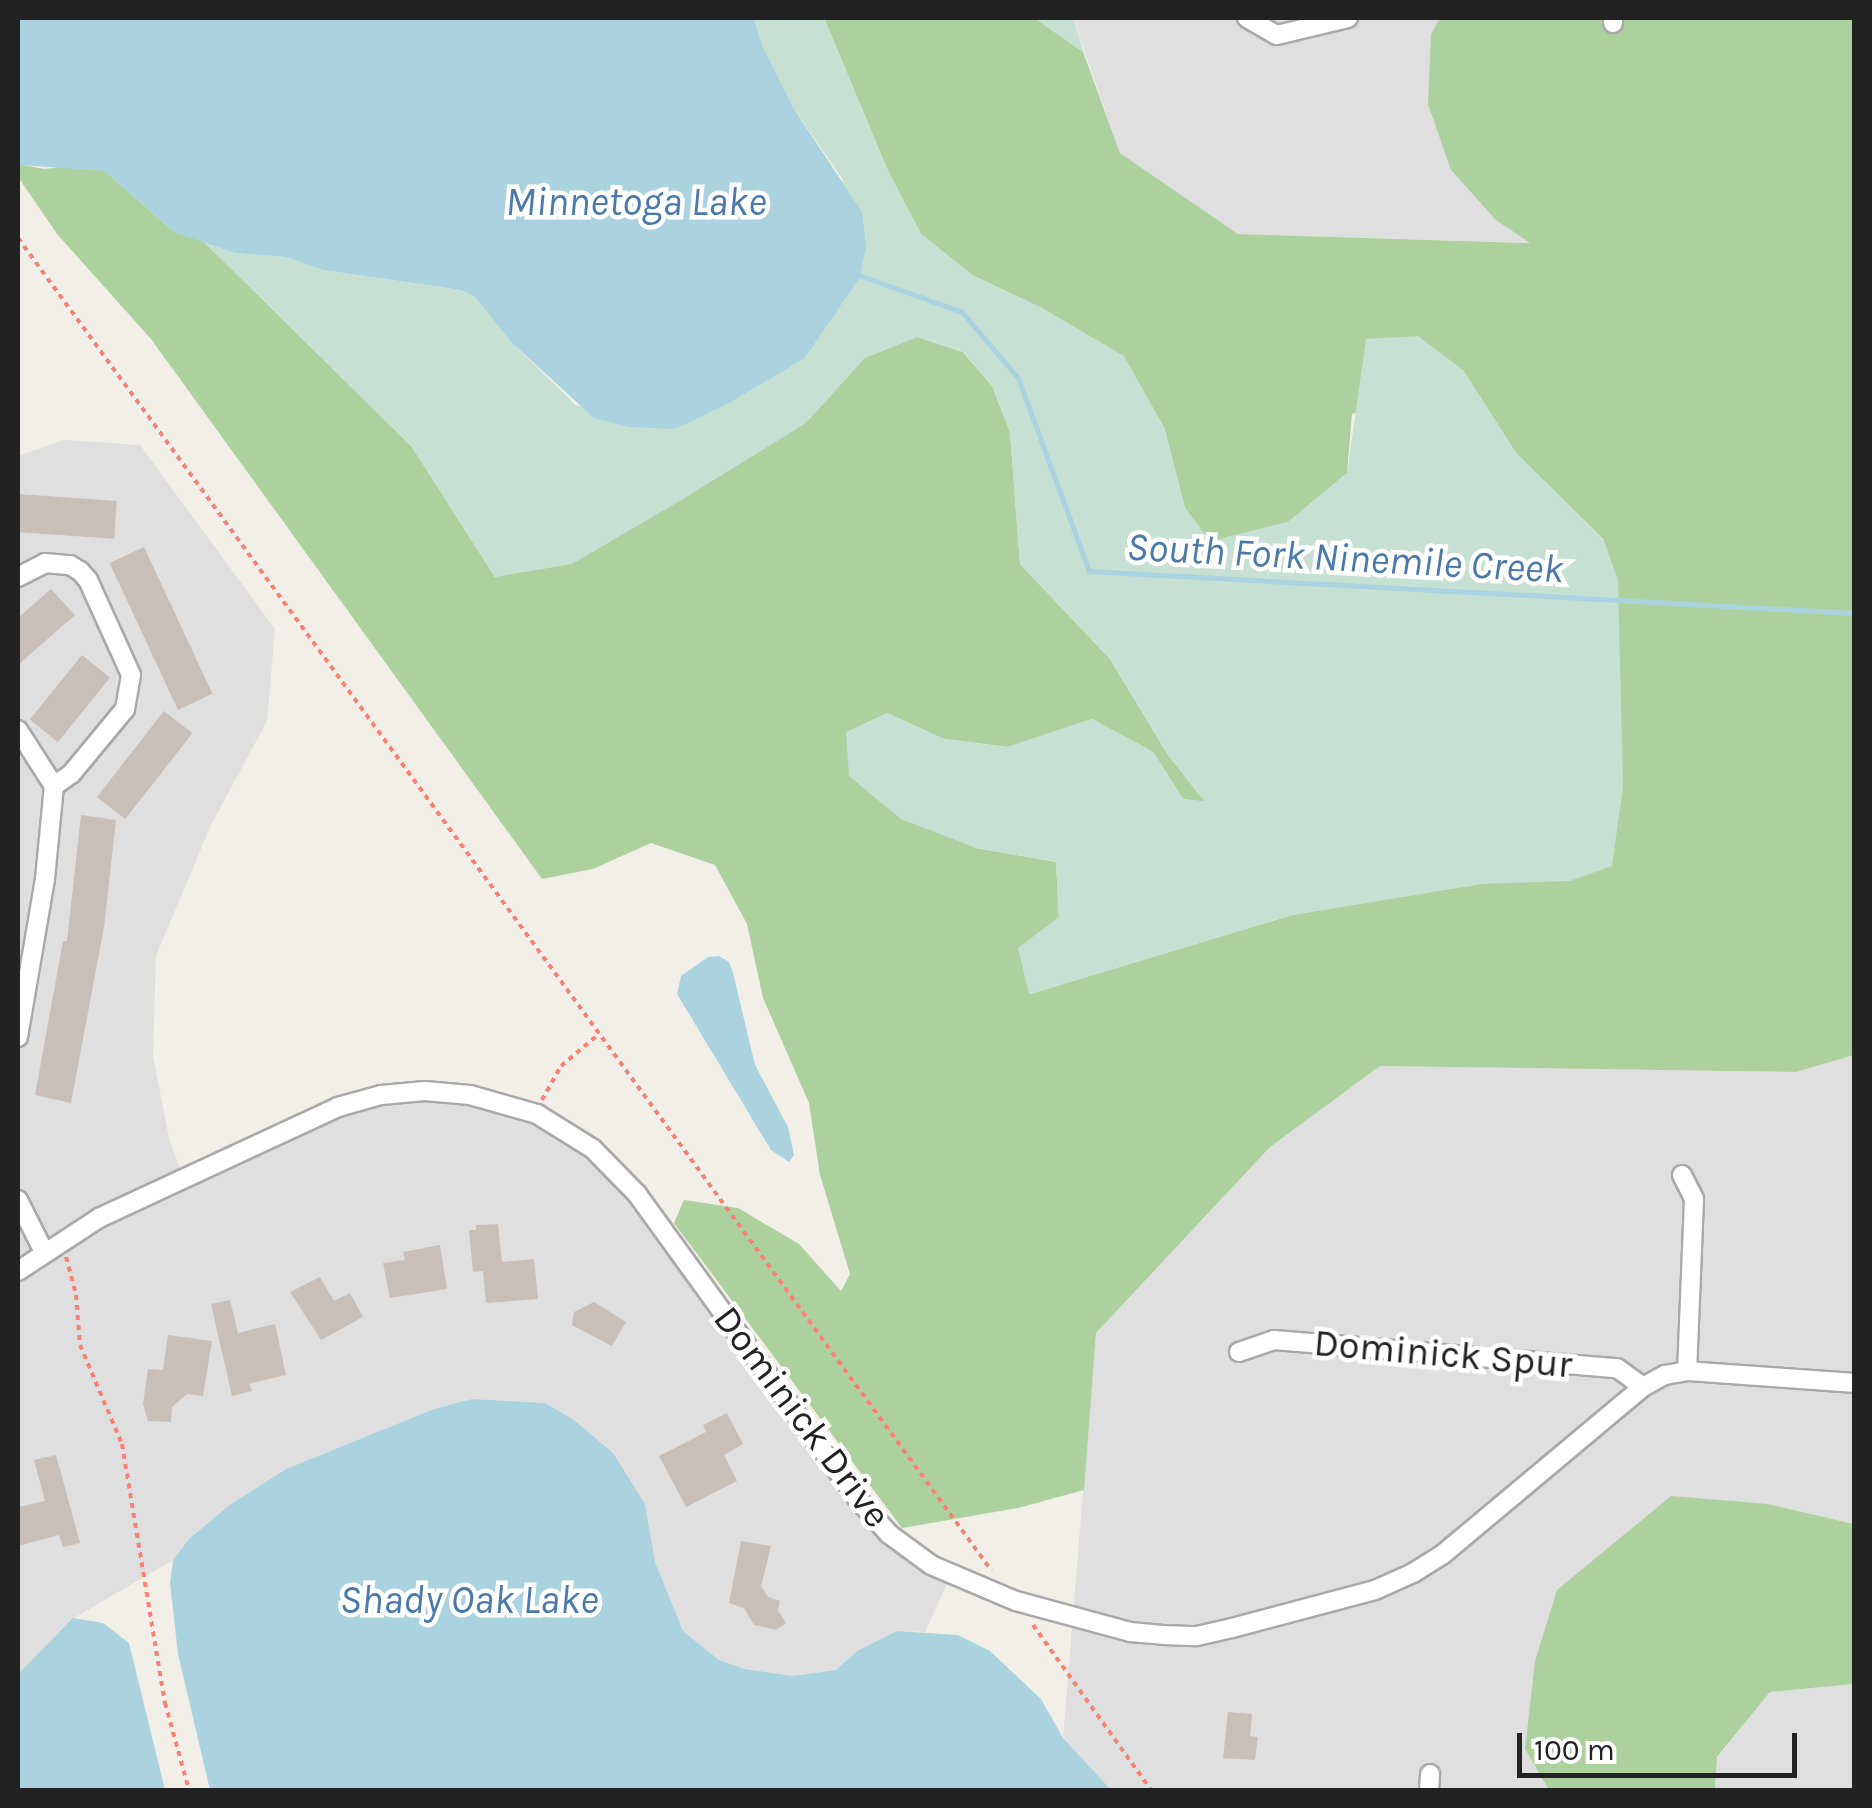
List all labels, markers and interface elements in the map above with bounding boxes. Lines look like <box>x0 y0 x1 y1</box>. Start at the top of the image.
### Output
water label: Minnetoga Lake <box>505 178 767 226</box>
water label: South Fork Ninemile Creek <box>1125 523 1565 593</box>
street label: Dominick Drive <box>704 1297 900 1537</box>
street label: Dominick Spur <box>1312 1320 1574 1388</box>
water label: Shady Oak Lake <box>339 1576 599 1624</box>
scale bar <box>1522 1713 1802 1775</box>
text: 100 m <box>1534 1732 1615 1768</box>

